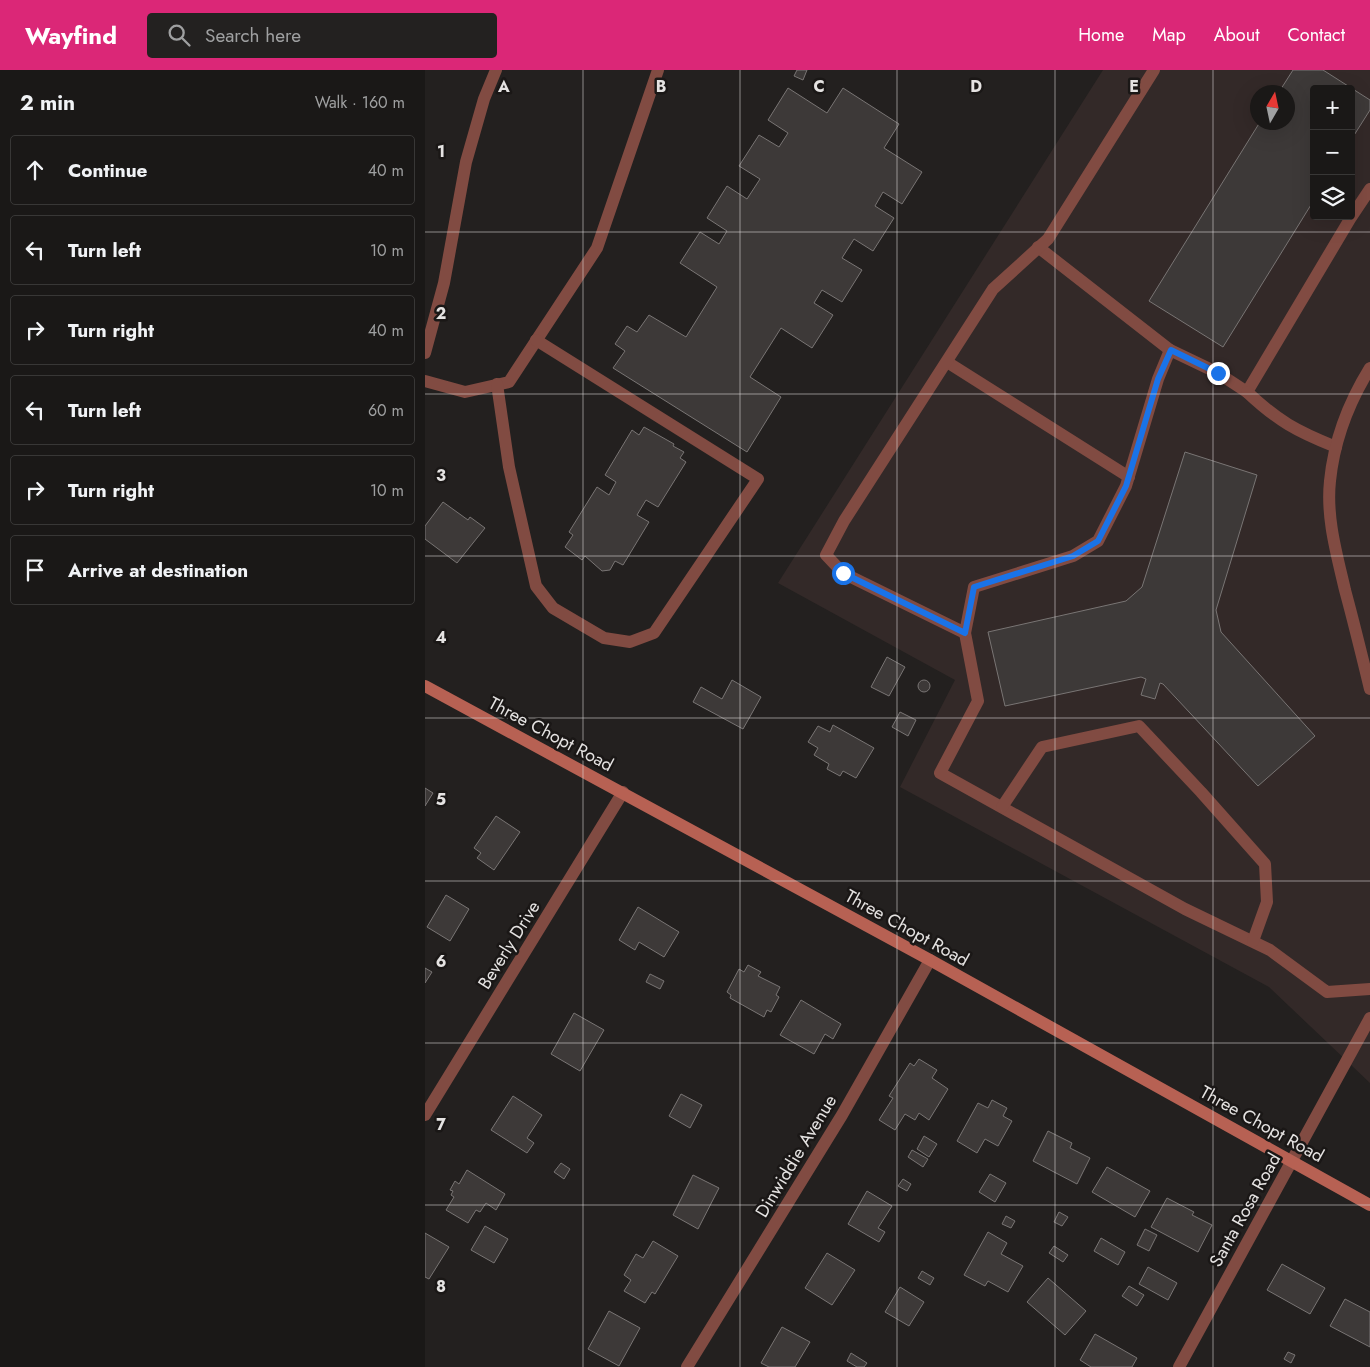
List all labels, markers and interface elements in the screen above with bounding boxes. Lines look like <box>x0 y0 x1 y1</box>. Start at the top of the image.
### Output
search box <box>147 13 497 58</box>
text: Wayfind <box>25 18 117 53</box>
icon: search <box>165 21 193 49</box>
text: Search here <box>205 22 301 49</box>
text: Home <box>1078 22 1124 48</box>
text: Map <box>1152 22 1186 48</box>
text: About <box>1214 22 1259 48</box>
text: Contact <box>1287 22 1345 48</box>
text: A <box>497 75 510 98</box>
text: B <box>656 75 666 98</box>
text: C <box>813 75 825 98</box>
text: D <box>970 75 982 98</box>
text: E <box>1129 75 1139 98</box>
north arrow <box>1250 85 1295 130</box>
map controls <box>1310 85 1355 220</box>
button: + <box>1310 85 1355 130</box>
text: 2 min <box>20 88 75 118</box>
text: Walk · 160 m <box>315 91 405 114</box>
button: − <box>1310 130 1355 175</box>
text: 1 <box>437 140 445 163</box>
icon: ahead <box>21 156 49 184</box>
text: Continue <box>68 157 147 184</box>
text: 40 m <box>368 159 404 182</box>
button: layers <box>1310 175 1355 220</box>
icon: left <box>21 236 49 264</box>
text: Turn left <box>68 237 141 264</box>
text: 10 m <box>370 239 404 262</box>
text: 2 <box>436 302 446 325</box>
icon: right <box>21 316 49 344</box>
text: Turn right <box>68 317 154 344</box>
text: 40 m <box>368 319 404 342</box>
route end <box>1207 362 1230 385</box>
icon: left <box>21 396 49 424</box>
text: Turn left <box>68 397 141 424</box>
text: 60 m <box>368 399 404 422</box>
text: 3 <box>436 464 446 487</box>
icon: right <box>21 476 49 504</box>
text: Turn right <box>68 477 154 504</box>
text: 10 m <box>370 479 404 502</box>
icon: arrive <box>21 556 49 584</box>
text: Arrive at destination <box>68 557 248 584</box>
route start <box>832 562 855 585</box>
text: 4 <box>435 626 447 649</box>
street label: Three Chopt Road <box>484 690 618 778</box>
text: 5 <box>436 788 446 811</box>
street label: Three Chopt Road <box>840 883 974 973</box>
street label: Beverly Drive <box>472 896 546 994</box>
text: 6 <box>436 950 446 973</box>
street label: Three Chopt Road <box>1195 1079 1329 1169</box>
street label: Dinwiddie Avenue <box>749 1090 843 1222</box>
text: 7 <box>436 1113 446 1136</box>
street label: Santa Rosa Road <box>1203 1148 1287 1272</box>
text: 8 <box>436 1275 446 1298</box>

